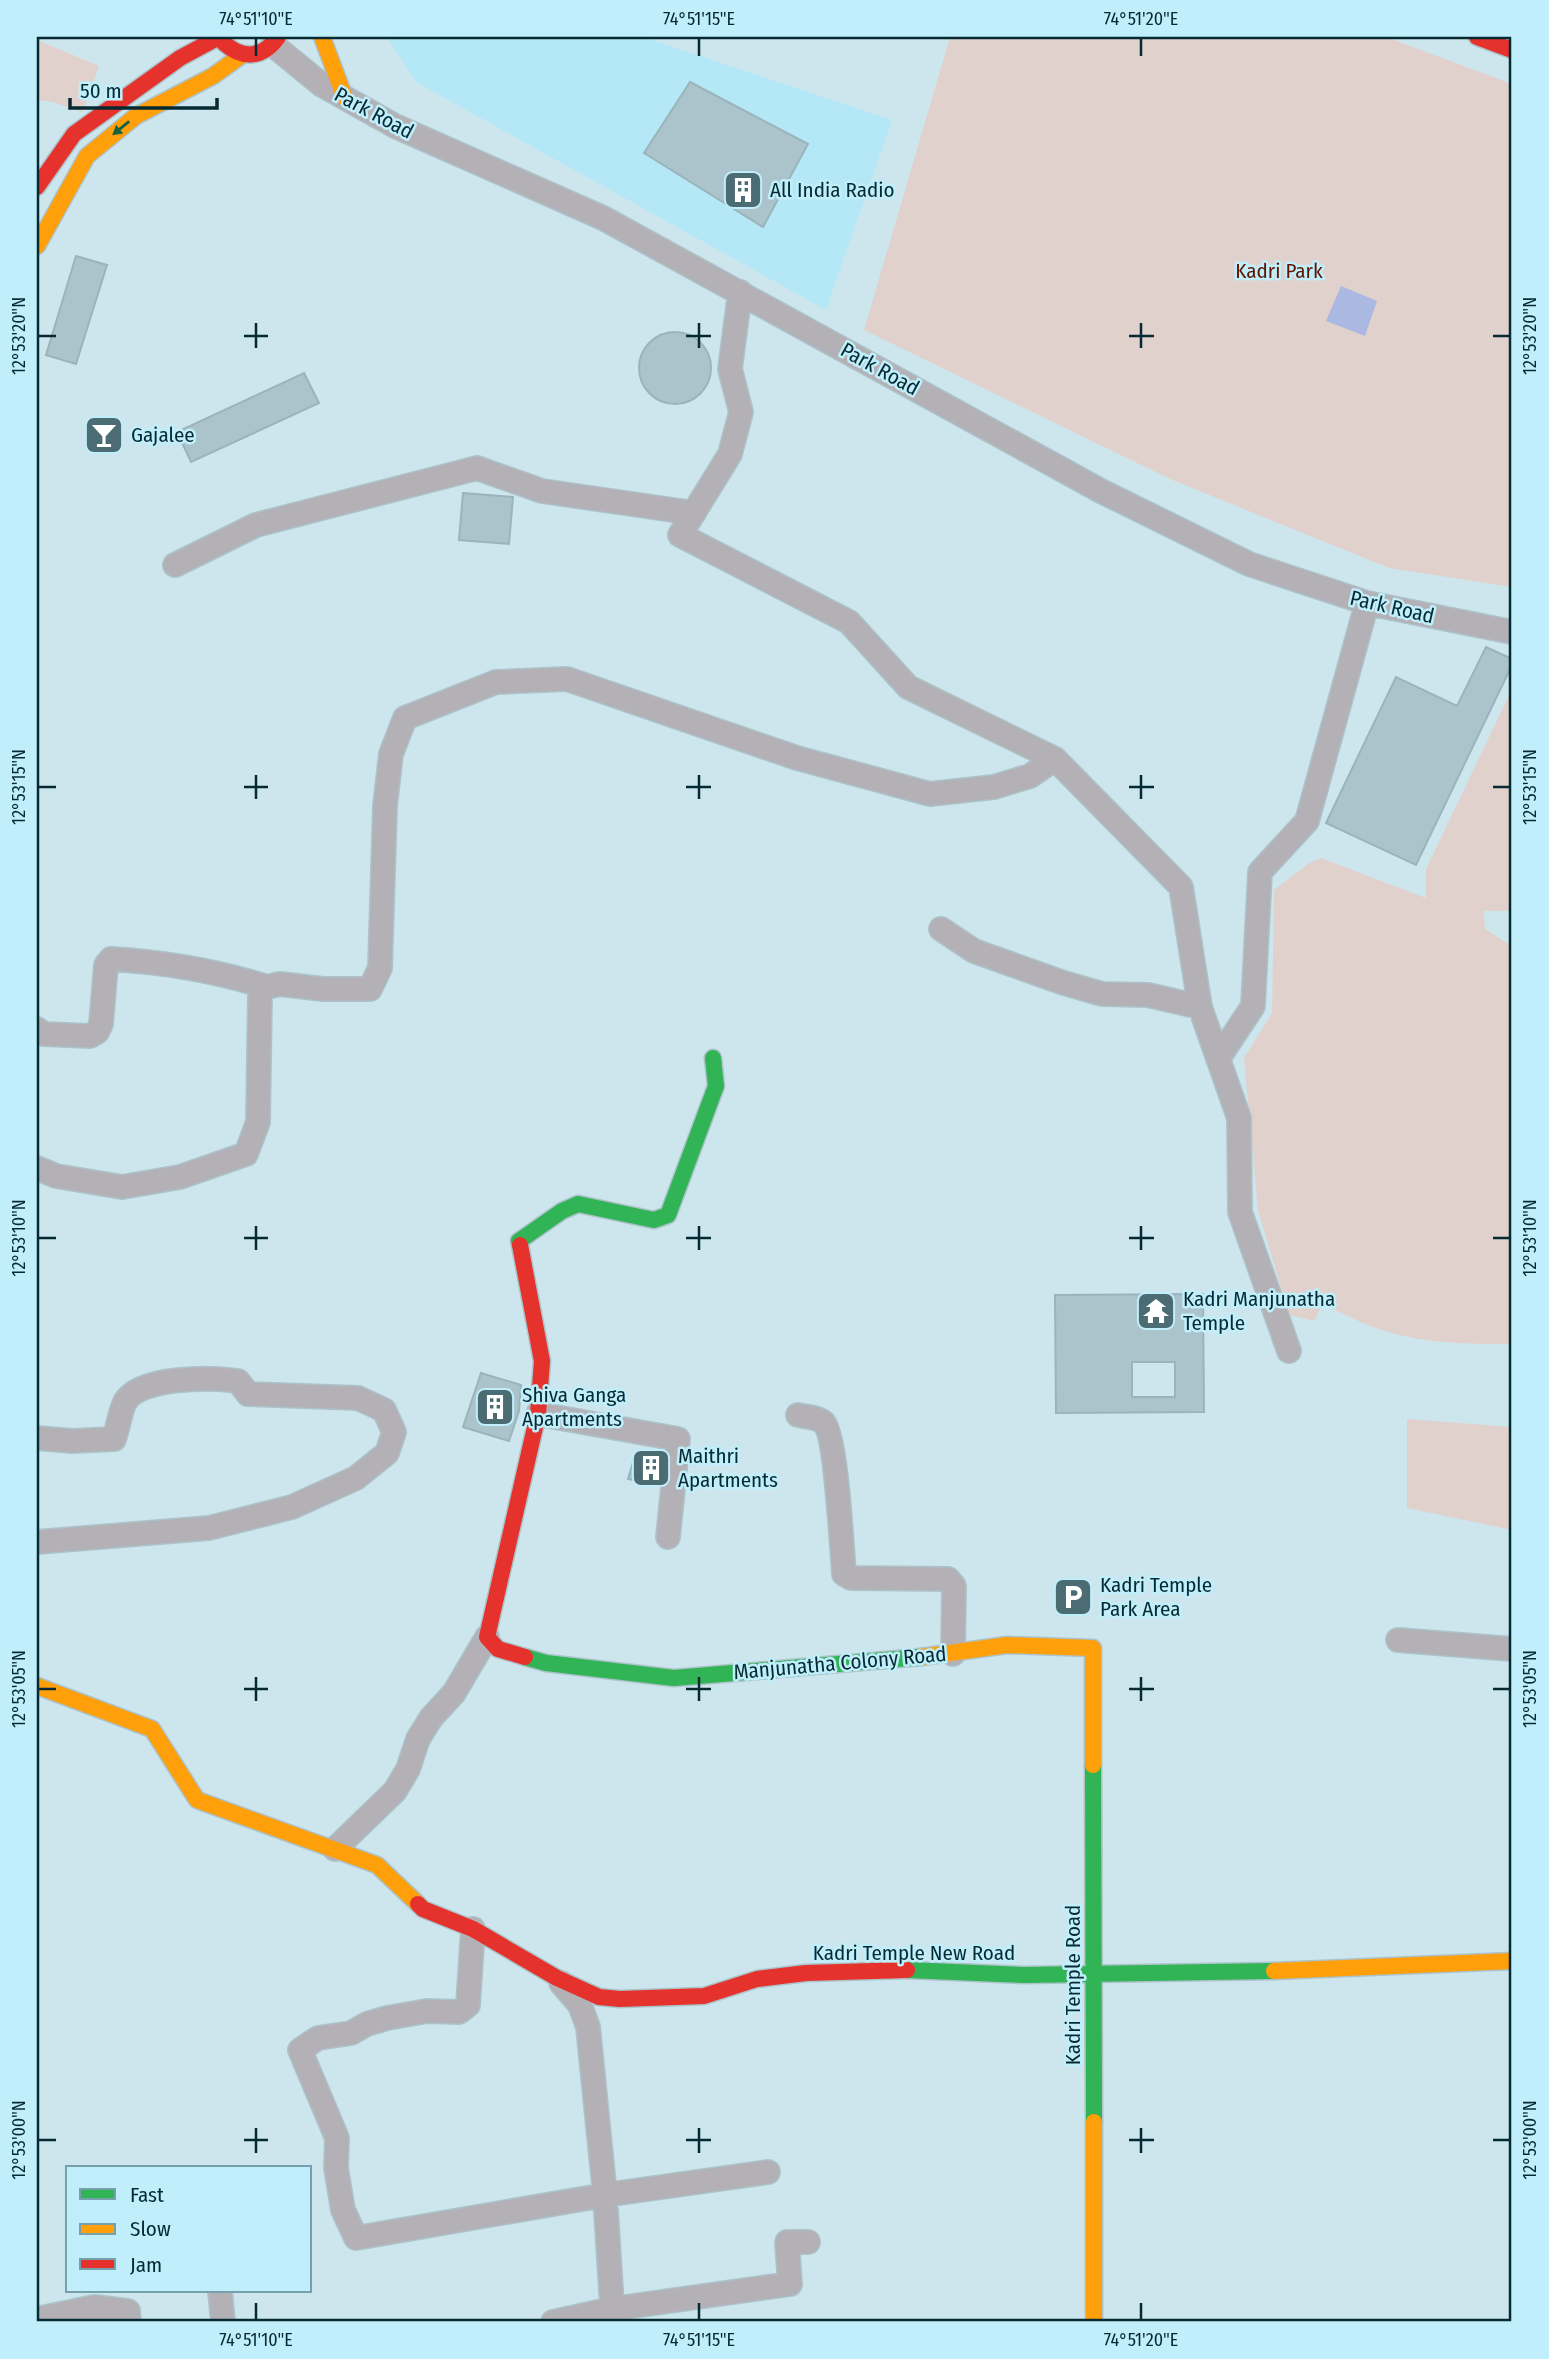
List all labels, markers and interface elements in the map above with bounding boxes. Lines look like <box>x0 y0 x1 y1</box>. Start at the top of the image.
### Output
text: 74°51'10"E <box>219 8 293 30</box>
text: 74°51'15"E <box>663 8 735 30</box>
text: 74°51'20"E <box>1104 8 1178 30</box>
scale bar <box>70 66 217 110</box>
text: 50 m <box>80 78 122 104</box>
street label: Park Road <box>330 81 418 145</box>
one-way arrow <box>112 121 130 136</box>
building icon: All India Radio <box>722 169 764 211</box>
place label: All India Radio <box>770 177 895 203</box>
park label: Kadri Park <box>1235 258 1323 284</box>
text: 12°53'20"N <box>8 297 30 375</box>
text: 12°53'20"N <box>1519 297 1541 375</box>
street label: Park Road <box>836 337 924 401</box>
bar icon: Gajalee <box>83 414 125 456</box>
place label: Gajalee <box>131 422 195 448</box>
street label: Park Road <box>1347 585 1437 629</box>
text: 12°53'15"N <box>8 749 30 825</box>
text: 12°53'15"N <box>1519 749 1541 825</box>
text: 12°53'10"N <box>8 1199 30 1277</box>
text: 12°53'10"N <box>1519 1199 1541 1277</box>
place label: Kadri Manjunatha Temple <box>1183 1286 1335 1336</box>
temple icon: Kadri Manjunatha Temple <box>1135 1290 1177 1332</box>
place label: Shiva Ganga Apartments <box>522 1382 626 1432</box>
building icon: Shiva Ganga Apartments <box>474 1386 516 1428</box>
place label: Maithri Apartments <box>678 1443 778 1493</box>
building icon: Maithri Apartments <box>630 1447 672 1489</box>
place label: Kadri Temple Park Area <box>1100 1572 1212 1622</box>
parking icon: Kadri Temple Park Area <box>1052 1576 1094 1618</box>
street label: Manjunatha Colony Road <box>732 1641 948 1685</box>
text: 12°53'05"N <box>8 1650 30 1728</box>
text: 12°53'05"N <box>1519 1650 1541 1728</box>
street label: Kadri Temple Road <box>1060 1905 1086 2065</box>
street label: Kadri Temple New Road <box>813 1940 1015 1966</box>
text: 12°53'00"N <box>8 2100 30 2180</box>
text: 12°53'00"N <box>1519 2100 1541 2180</box>
legend <box>66 2166 312 2292</box>
text: Fast <box>130 2182 164 2208</box>
text: Slow <box>130 2216 171 2242</box>
text: Jam <box>130 2252 162 2278</box>
text: 74°51'10"E <box>219 2329 293 2351</box>
text: 74°51'15"E <box>663 2329 735 2351</box>
text: 74°51'20"E <box>1104 2329 1178 2351</box>

